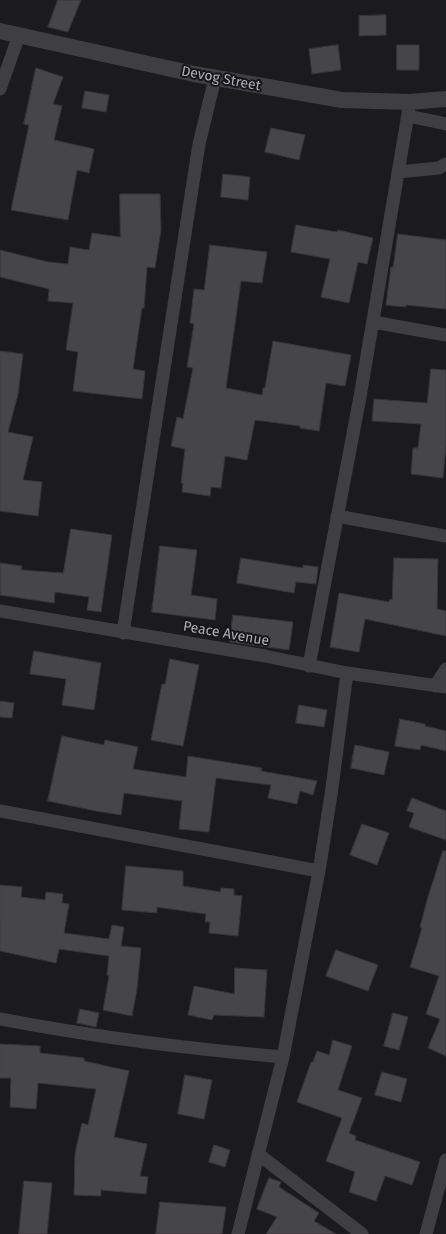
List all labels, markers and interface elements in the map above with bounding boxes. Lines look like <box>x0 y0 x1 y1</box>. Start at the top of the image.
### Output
street label: Devog Street <box>180 63 262 95</box>
street label: Peace Avenue <box>182 618 270 650</box>

